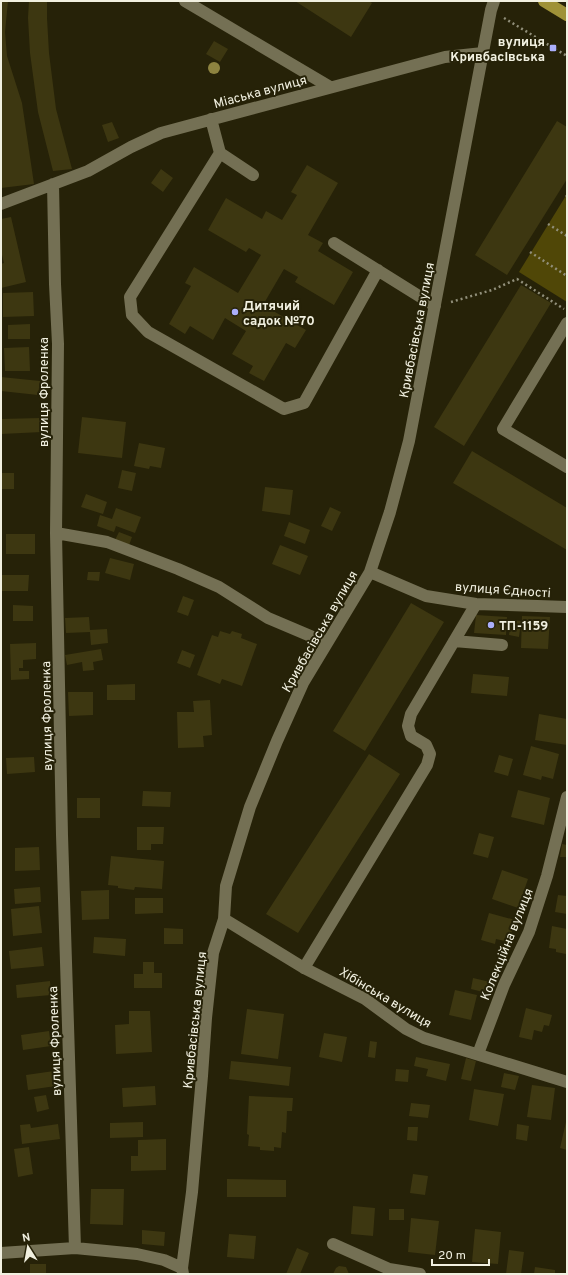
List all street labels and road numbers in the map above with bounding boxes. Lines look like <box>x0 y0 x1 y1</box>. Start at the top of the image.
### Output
street label: Міаська вулиця <box>212 73 309 113</box>
street label: Кривбасівська вулиця <box>397 261 439 400</box>
street label: вулиця Фроленка <box>37 337 53 447</box>
street label: Кривбасівська вулиця <box>279 568 362 696</box>
street label: вулиця Єдності <box>454 580 551 602</box>
street label: вулиця Фроленка <box>39 661 57 771</box>
street label: Колекційна вулиця <box>478 886 538 1003</box>
street label: Кривбасівська вулиця <box>181 951 211 1090</box>
street label: Хібінська вулиця <box>336 965 434 1033</box>
street label: вулиця Фроленка <box>46 986 66 1096</box>

